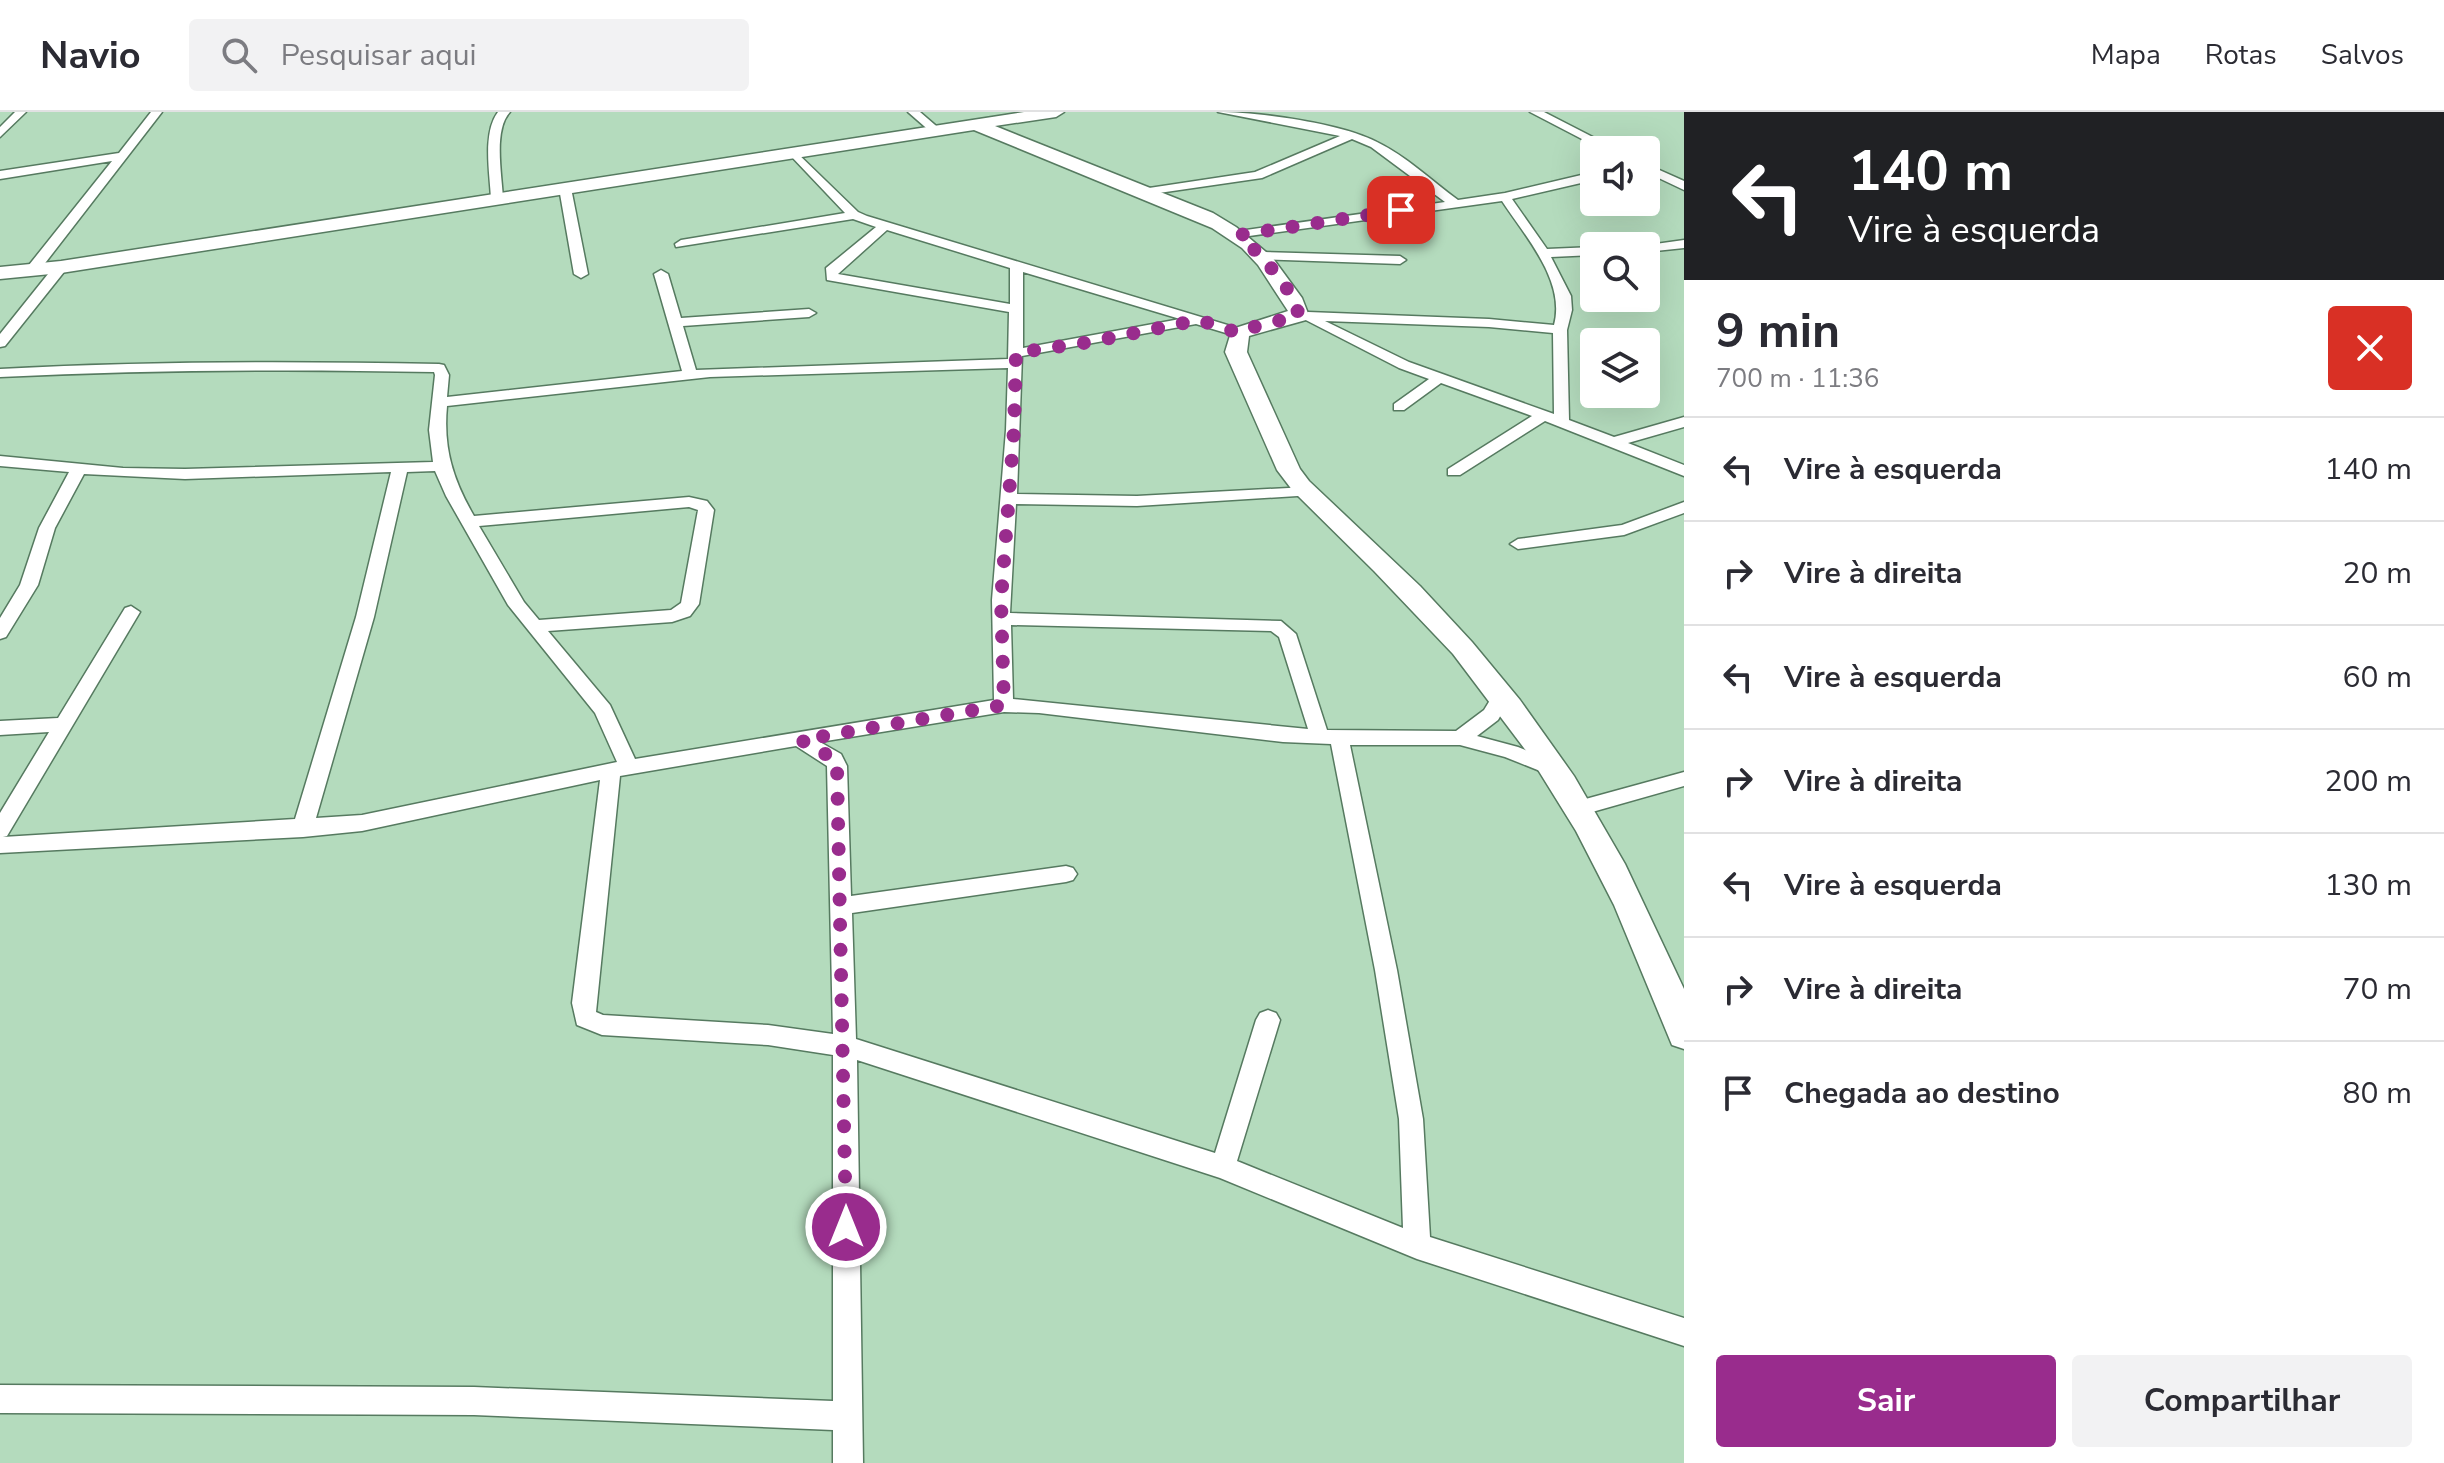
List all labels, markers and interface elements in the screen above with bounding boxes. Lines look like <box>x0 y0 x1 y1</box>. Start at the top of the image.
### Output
search box <box>189 19 749 91</box>
text: Navio <box>40 30 141 81</box>
icon: search <box>217 33 261 77</box>
text: Pesquisar aqui <box>281 35 477 76</box>
text: Mapa <box>2091 36 2161 74</box>
text: Rotas <box>2205 36 2277 74</box>
text: Salvos <box>2321 36 2404 74</box>
text: 140 m <box>1848 133 2013 210</box>
map controls <box>1580 136 1660 408</box>
button: sound <box>1580 136 1660 216</box>
icon: left <box>1716 144 1820 248</box>
pin <box>1367 176 1435 244</box>
icon: arrive <box>1379 188 1423 232</box>
text: Vire à esquerda <box>1848 206 2100 255</box>
button: search <box>1580 232 1660 312</box>
text: 9 min <box>1716 298 1840 364</box>
button: close <box>2328 306 2412 390</box>
button: layers <box>1580 328 1660 408</box>
text: 700 m · 11:36 <box>1716 361 1879 396</box>
icon: left <box>1716 447 1760 491</box>
text: Vire à esquerda <box>1784 449 2002 490</box>
text: 140 m <box>2325 449 2412 490</box>
icon: right <box>1716 551 1760 595</box>
text: Vire à direita <box>1784 553 1962 594</box>
text: 20 m <box>2343 553 2412 594</box>
icon: left <box>1716 655 1760 699</box>
text: Vire à esquerda <box>1784 657 2002 698</box>
text: 60 m <box>2343 657 2412 698</box>
icon: right <box>1716 759 1760 803</box>
text: Vire à direita <box>1784 761 1962 802</box>
text: 200 m <box>2325 761 2412 802</box>
icon: left <box>1716 863 1760 907</box>
text: Vire à esquerda <box>1784 865 2002 906</box>
text: 130 m <box>2325 865 2412 906</box>
icon: right <box>1716 967 1760 1011</box>
text: Vire à direita <box>1784 969 1962 1010</box>
text: 70 m <box>2343 969 2412 1010</box>
icon: arrive <box>1716 1071 1760 1115</box>
text: Chegada ao destino <box>1784 1073 2060 1114</box>
text: 80 m <box>2343 1073 2412 1114</box>
position arrow <box>804 1185 888 1269</box>
button: Sair <box>1716 1355 2056 1447</box>
button: Compartilhar <box>2072 1355 2412 1447</box>

